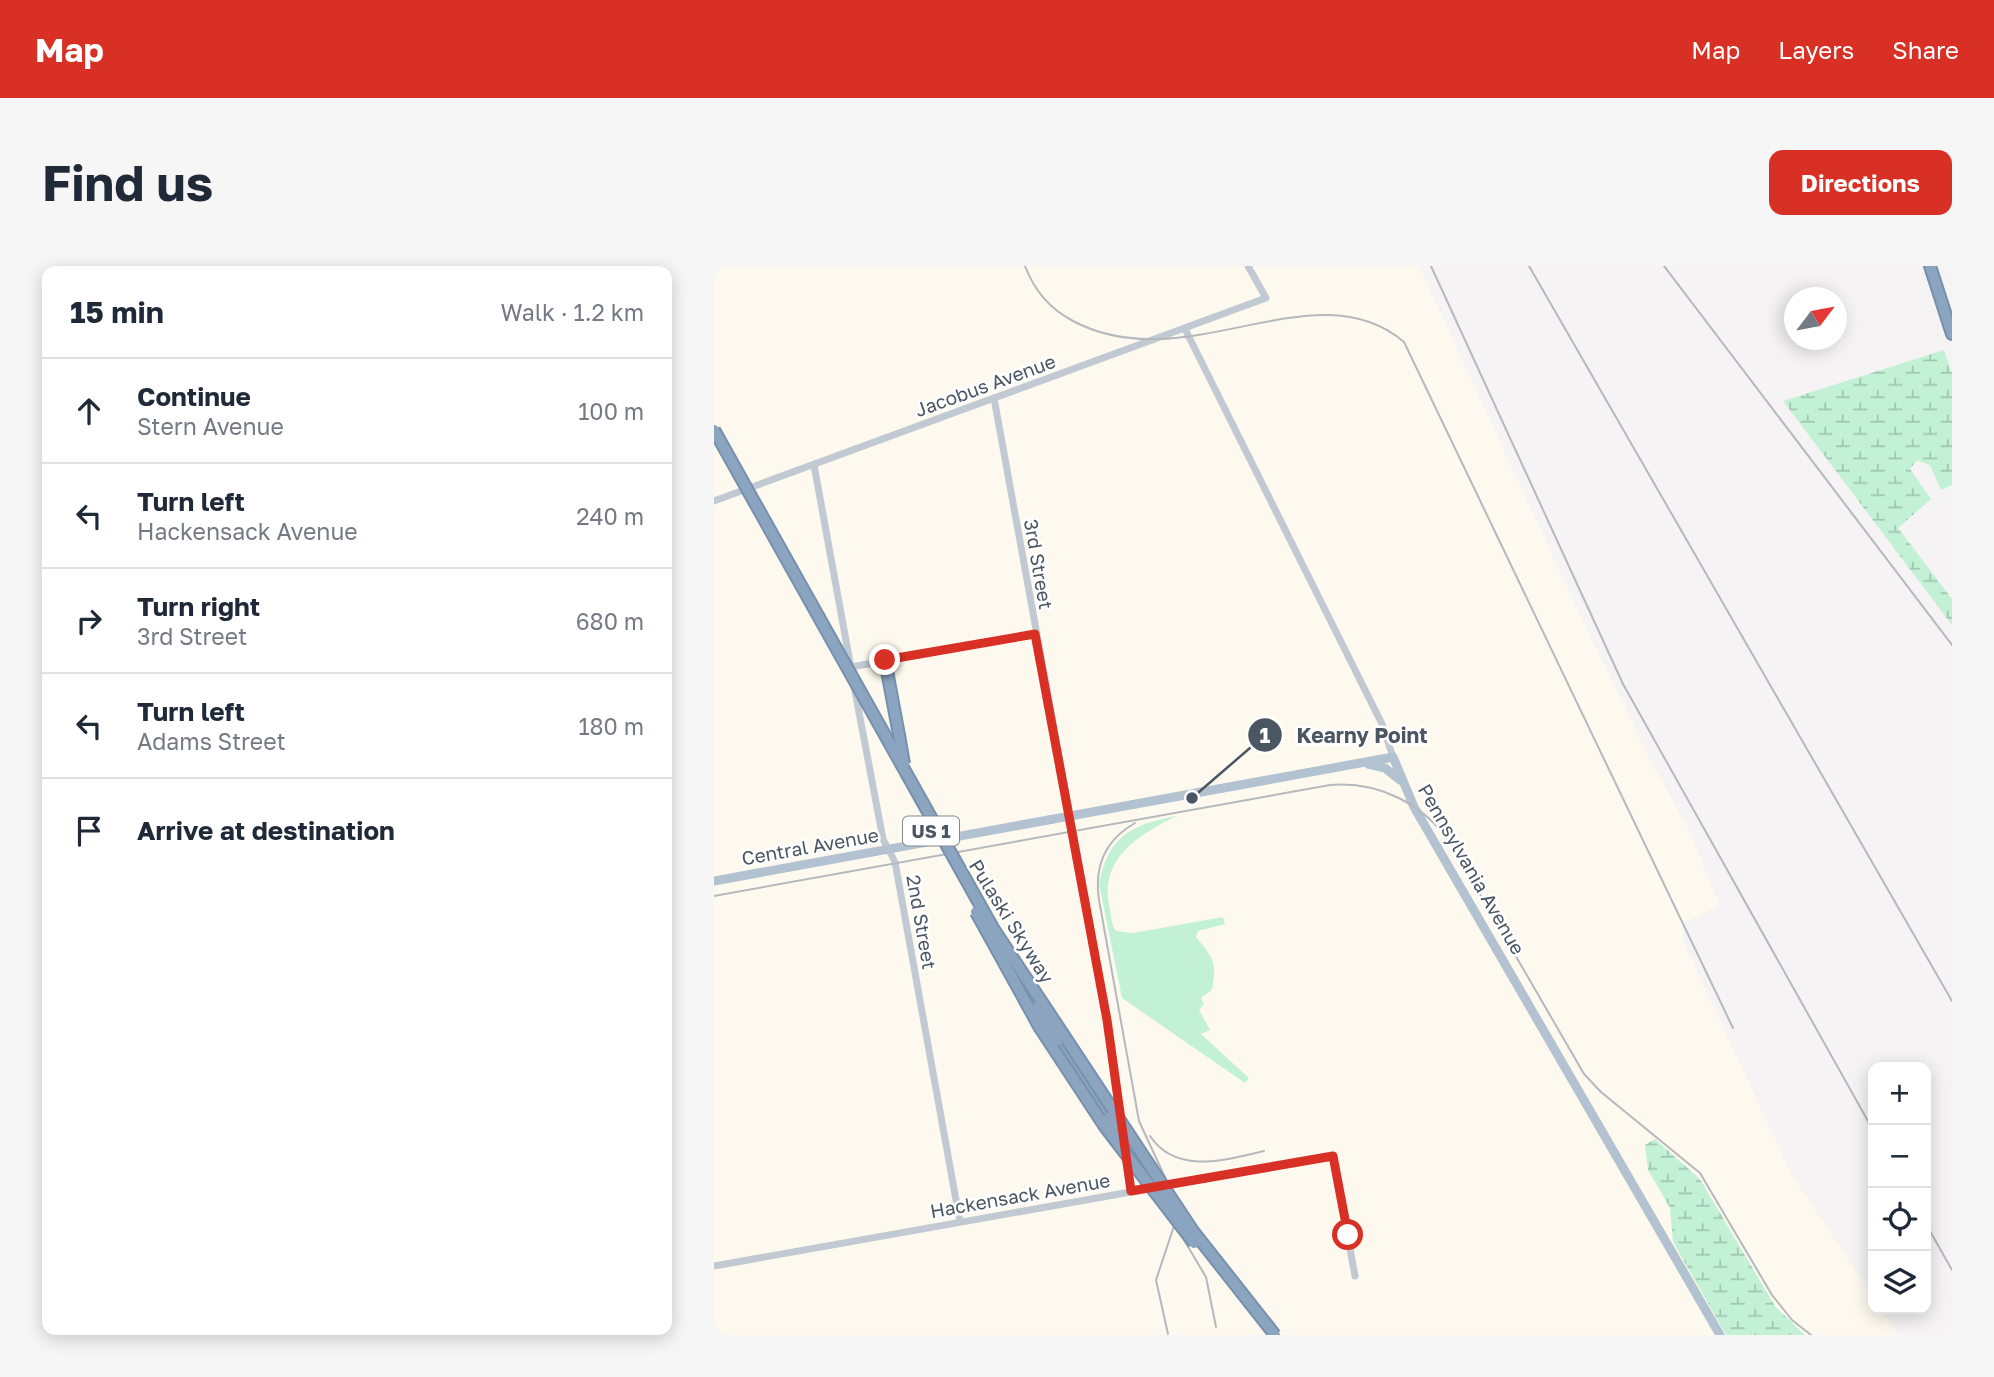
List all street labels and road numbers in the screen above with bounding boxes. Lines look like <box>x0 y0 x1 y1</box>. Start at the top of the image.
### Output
street label: Jacobus Avenue <box>911 349 1059 421</box>
street label: 3rd Street <box>1020 517 1058 611</box>
street label: Pennsylvania Avenue <box>1414 780 1530 958</box>
road number: US 1 <box>903 816 959 846</box>
street label: Central Avenue <box>740 823 880 869</box>
street label: Pulaski Skyway <box>965 855 1059 987</box>
street label: 2nd Street <box>902 873 942 971</box>
street label: Hackensack Avenue <box>928 1168 1112 1222</box>

